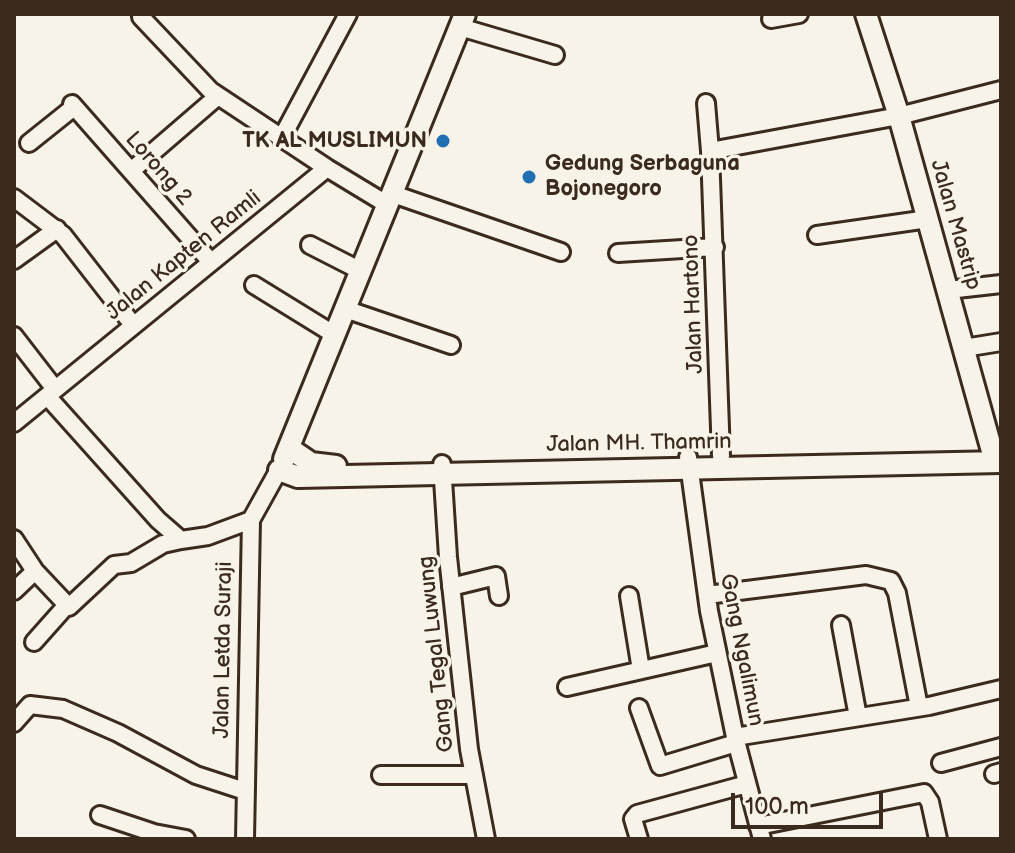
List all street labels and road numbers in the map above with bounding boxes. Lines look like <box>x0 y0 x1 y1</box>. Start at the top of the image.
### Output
street label: Lorong 2 <box>119 127 197 211</box>
street label: Jalan Mastrip <box>924 157 986 293</box>
street label: Jalan Kapten Ramli <box>101 185 267 327</box>
street label: Jalan Hartono <box>678 234 710 374</box>
street label: Jalan MH. Thamrin <box>546 429 732 459</box>
street label: Gang Tegal Luwung <box>414 555 460 753</box>
street label: Jalan Letda Suraji <box>209 561 239 739</box>
street label: Gang Ngalimun <box>713 572 769 728</box>

